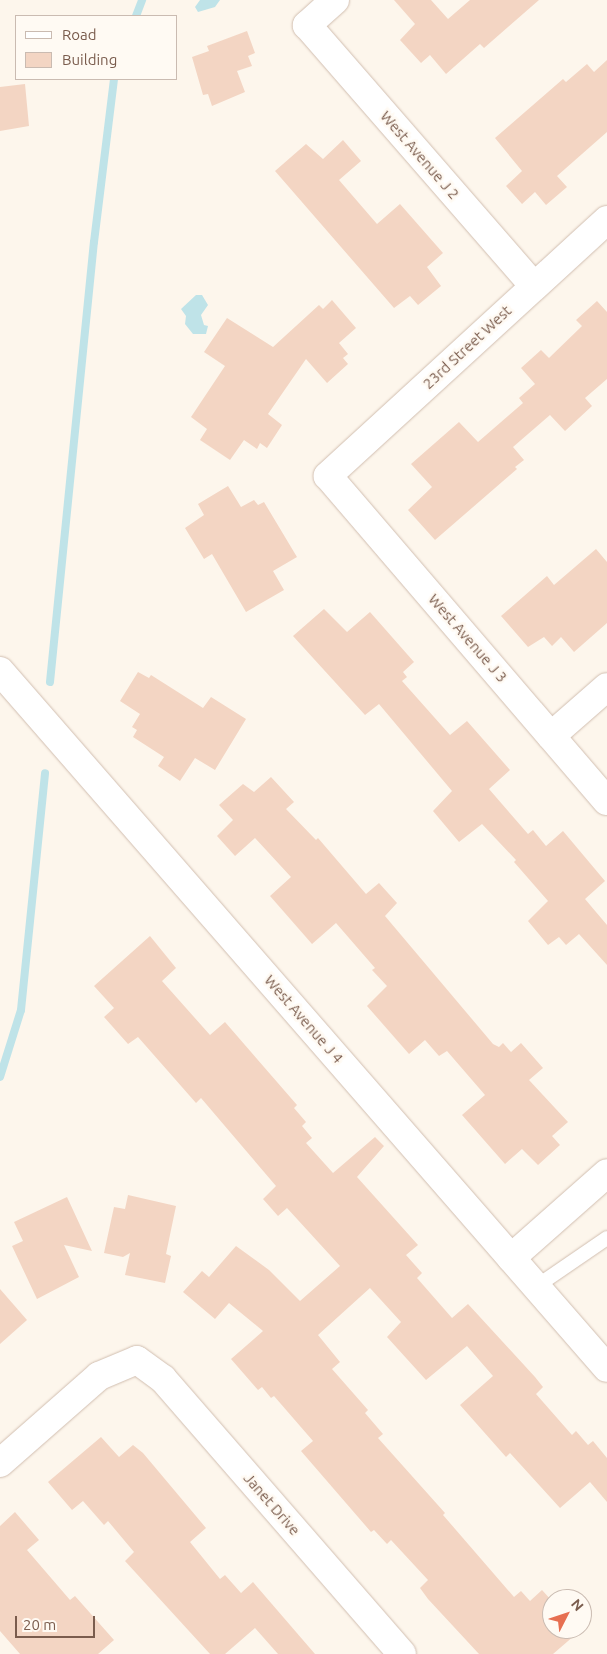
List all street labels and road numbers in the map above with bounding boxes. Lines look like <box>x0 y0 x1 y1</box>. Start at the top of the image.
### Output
street label: West Avenue J 2 <box>377 107 463 203</box>
street label: 23rd Street West <box>419 301 515 393</box>
street label: West Avenue J 3 <box>425 590 511 686</box>
street label: West Avenue J 4 <box>261 971 347 1067</box>
street label: Janet Drive <box>240 1469 304 1539</box>

